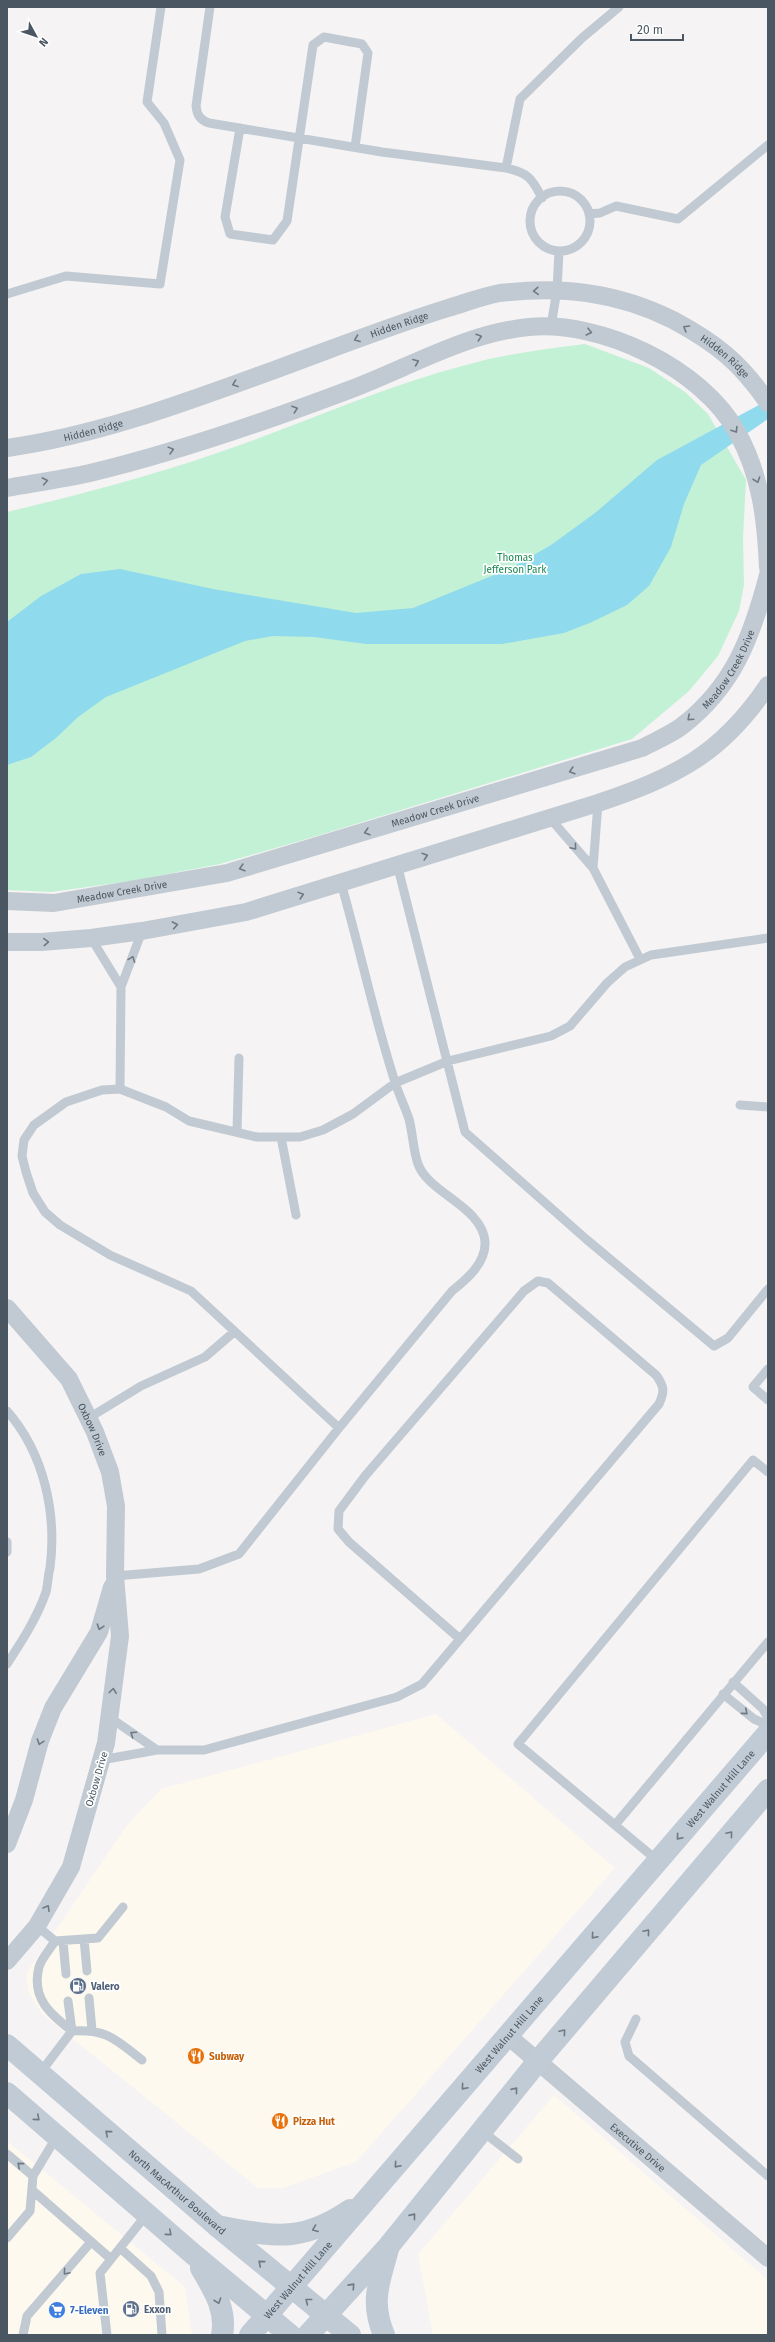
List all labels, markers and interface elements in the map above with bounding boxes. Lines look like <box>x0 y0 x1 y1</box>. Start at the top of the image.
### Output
north arrow <box>16 16 56 56</box>
scale bar <box>631 16 683 42</box>
text: 20 m <box>637 23 663 37</box>
text: N <box>36 35 51 49</box>
one-way arrow <box>533 287 539 296</box>
street label: Hidden Ridge <box>369 310 430 341</box>
one-way arrow <box>683 326 690 333</box>
one-way arrow <box>586 328 593 336</box>
one-way arrow <box>475 333 482 342</box>
street label: Hidden Ridge <box>698 333 751 381</box>
one-way arrow <box>353 334 360 343</box>
one-way arrow <box>413 359 420 367</box>
one-way arrow <box>232 379 239 388</box>
one-way arrow <box>291 405 298 413</box>
street label: Hidden Ridge <box>62 417 124 444</box>
one-way arrow <box>730 426 738 433</box>
one-way arrow <box>168 446 175 455</box>
one-way arrow <box>752 476 760 483</box>
one-way arrow <box>42 477 48 486</box>
park label: Thomas Jefferson Park <box>484 552 547 576</box>
street label: Meadow Creek Drive <box>700 628 758 712</box>
one-way arrow <box>687 714 695 721</box>
one-way arrow <box>569 766 576 775</box>
street label: Meadow Creek Drive <box>390 792 481 830</box>
one-way arrow <box>364 827 371 836</box>
one-way arrow <box>570 842 577 849</box>
one-way arrow <box>421 852 428 861</box>
one-way arrow <box>239 864 246 872</box>
street label: Meadow Creek Drive <box>76 878 168 906</box>
one-way arrow <box>297 891 304 900</box>
one-way arrow <box>172 921 178 930</box>
one-way arrow <box>43 937 49 946</box>
one-way arrow <box>127 956 135 963</box>
street label: Oxbow Drive <box>75 1401 108 1458</box>
one-way arrow <box>96 1623 105 1630</box>
one-way arrow <box>108 1688 117 1694</box>
one-way arrow <box>740 1707 747 1714</box>
one-way arrow <box>131 1732 138 1739</box>
one-way arrow <box>36 1738 45 1745</box>
street label: West Walnut Hill Lane <box>684 1748 758 1830</box>
street label: Oxbow Drive <box>83 1750 111 1808</box>
one-way arrow <box>726 1831 733 1839</box>
one-way arrow <box>676 1832 683 1840</box>
one-way arrow <box>43 1905 50 1912</box>
one-way arrow <box>643 1930 650 1937</box>
one-way arrow <box>592 1931 599 1939</box>
fuel station icon: Valero <box>68 1976 88 1996</box>
place label: Valero <box>90 1981 120 1993</box>
street label: West Walnut Hill Lane <box>473 1993 546 2076</box>
one-way arrow <box>559 2029 566 2036</box>
restaurant icon: Subway <box>186 2046 206 2066</box>
place label: Subway <box>209 2051 245 2063</box>
one-way arrow <box>462 2082 469 2090</box>
one-way arrow <box>511 2087 518 2094</box>
restaurant icon: Pizza Hut <box>270 2111 290 2131</box>
one-way arrow <box>32 2113 39 2120</box>
place label: Pizza Hut <box>293 2116 335 2128</box>
street label: Executive Drive <box>607 2121 668 2175</box>
one-way arrow <box>106 2130 113 2137</box>
street label: North MacArthur Boulevard <box>126 2148 228 2238</box>
one-way arrow <box>394 2161 401 2168</box>
one-way arrow <box>17 2163 25 2170</box>
one-way arrow <box>408 2214 415 2221</box>
one-way arrow <box>312 2224 319 2232</box>
one-way arrow <box>164 2229 172 2236</box>
street label: West Walnut Hill Lane <box>262 2239 335 2322</box>
one-way arrow <box>258 2260 266 2267</box>
one-way arrow <box>64 2267 71 2274</box>
one-way arrow <box>348 2283 355 2291</box>
one-way arrow <box>214 2297 222 2304</box>
fuel station icon: Exxon <box>121 2299 141 2319</box>
one-way arrow <box>306 2299 313 2306</box>
supermarket icon: 7-Eleven <box>47 2300 67 2320</box>
place label: Exxon <box>144 2304 171 2316</box>
place label: 7-Eleven <box>70 2305 109 2317</box>

